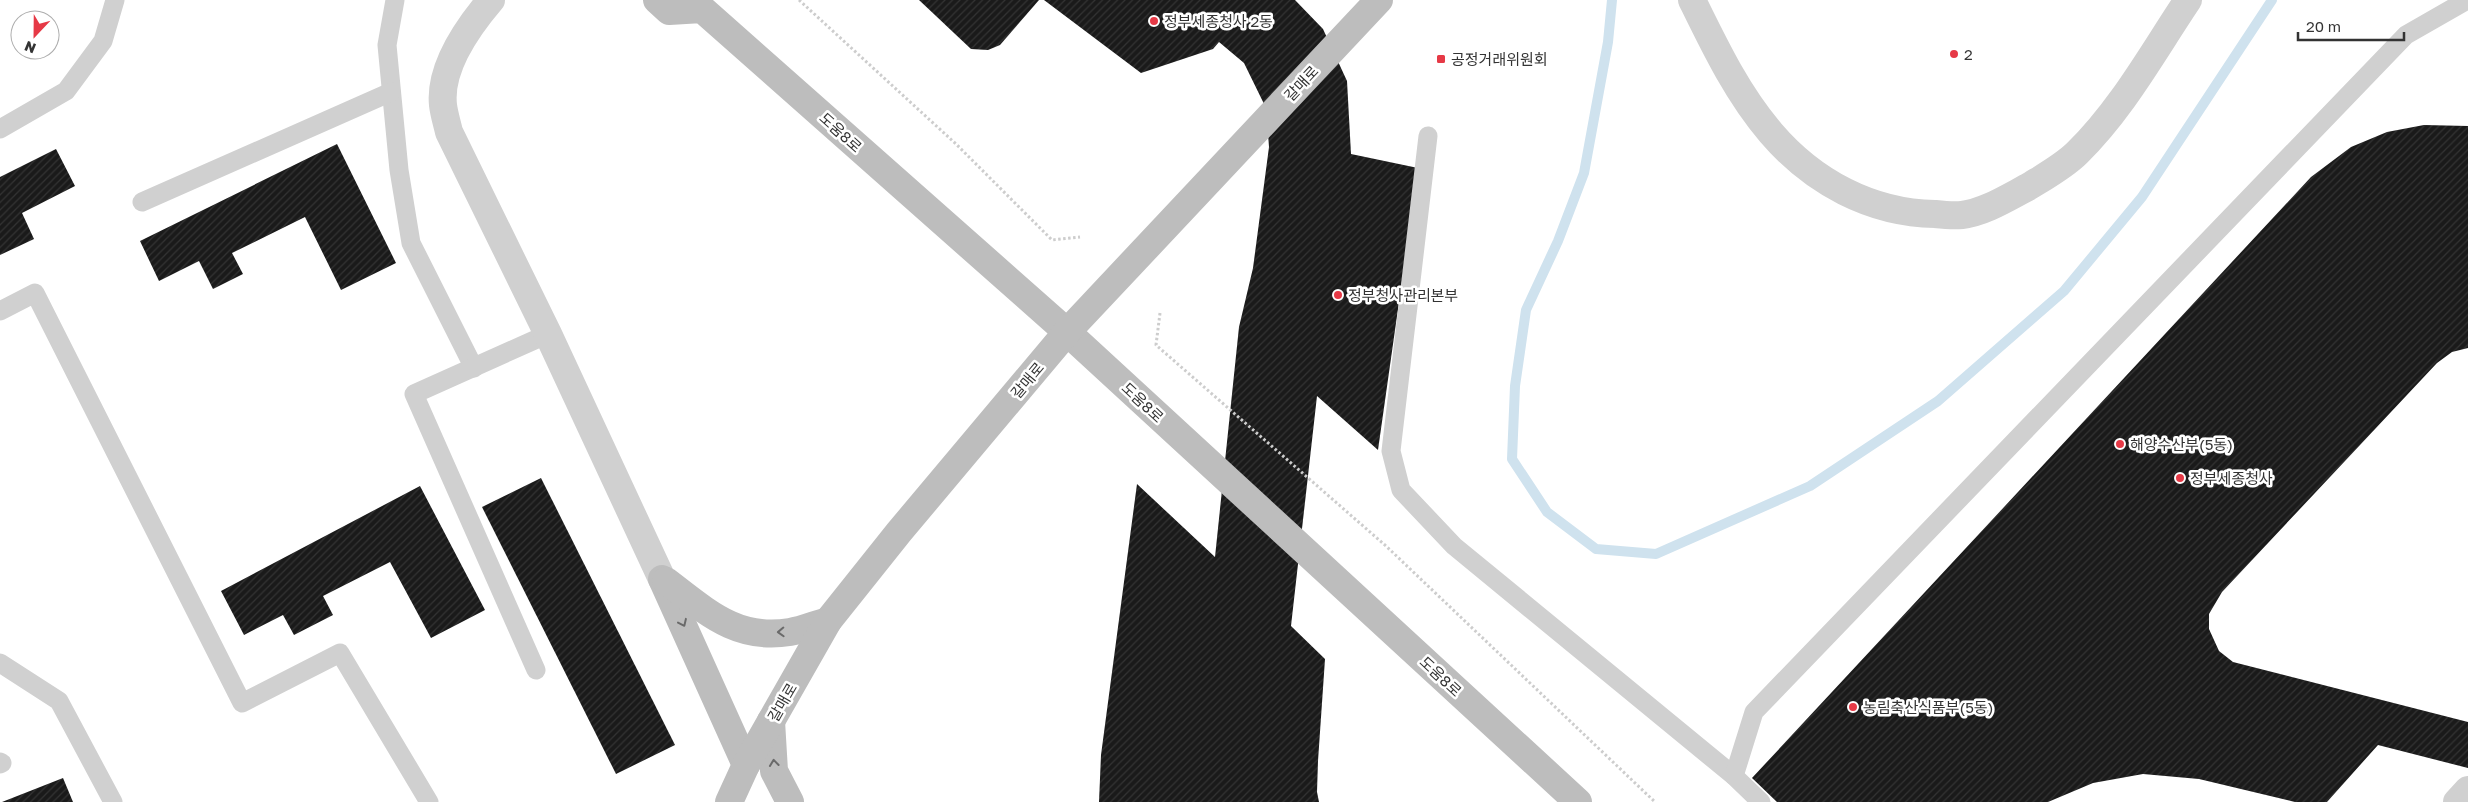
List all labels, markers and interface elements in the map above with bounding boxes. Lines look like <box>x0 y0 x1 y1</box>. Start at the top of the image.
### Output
north arrow <box>10 10 60 60</box>
scale bar <box>2298 10 2404 42</box>
place label: 정부세종청사 2동 <box>1164 12 1273 30</box>
marker: 정부세종청사 2동 <box>1148 15 1160 27</box>
text: 20 m <box>2306 17 2341 35</box>
text: N <box>22 38 38 57</box>
place label: 2 <box>1964 45 1973 63</box>
marker: 2 <box>1948 48 1960 60</box>
place label: 공정거래위원회 <box>1451 50 1548 68</box>
marker: 공정거래위원회 <box>1435 53 1447 65</box>
street label: 갈매로 <box>1280 62 1322 104</box>
street label: 도움8로 <box>816 108 866 156</box>
place label: 정부청사관리본부 <box>1348 286 1458 304</box>
marker: 정부청사관리본부 <box>1332 289 1344 301</box>
street label: 갈매로 <box>1007 358 1047 402</box>
street label: 도움8로 <box>1118 378 1168 426</box>
place label: 해양수산부(5동) <box>2130 435 2233 453</box>
marker: 해양수산부(5동) <box>2114 438 2126 450</box>
place label: 정부세종청사 <box>2190 469 2273 487</box>
marker: 정부세종청사 <box>2174 472 2186 484</box>
one-way arrow <box>677 618 687 627</box>
one-way arrow <box>776 627 784 637</box>
street label: 도움8로 <box>1416 652 1466 700</box>
street label: 갈매로 <box>764 680 800 724</box>
place label: 농림축산식품부(5동) <box>1863 698 1994 716</box>
marker: 농림축산식품부(5동) <box>1847 701 1859 713</box>
one-way arrow <box>769 759 780 767</box>

